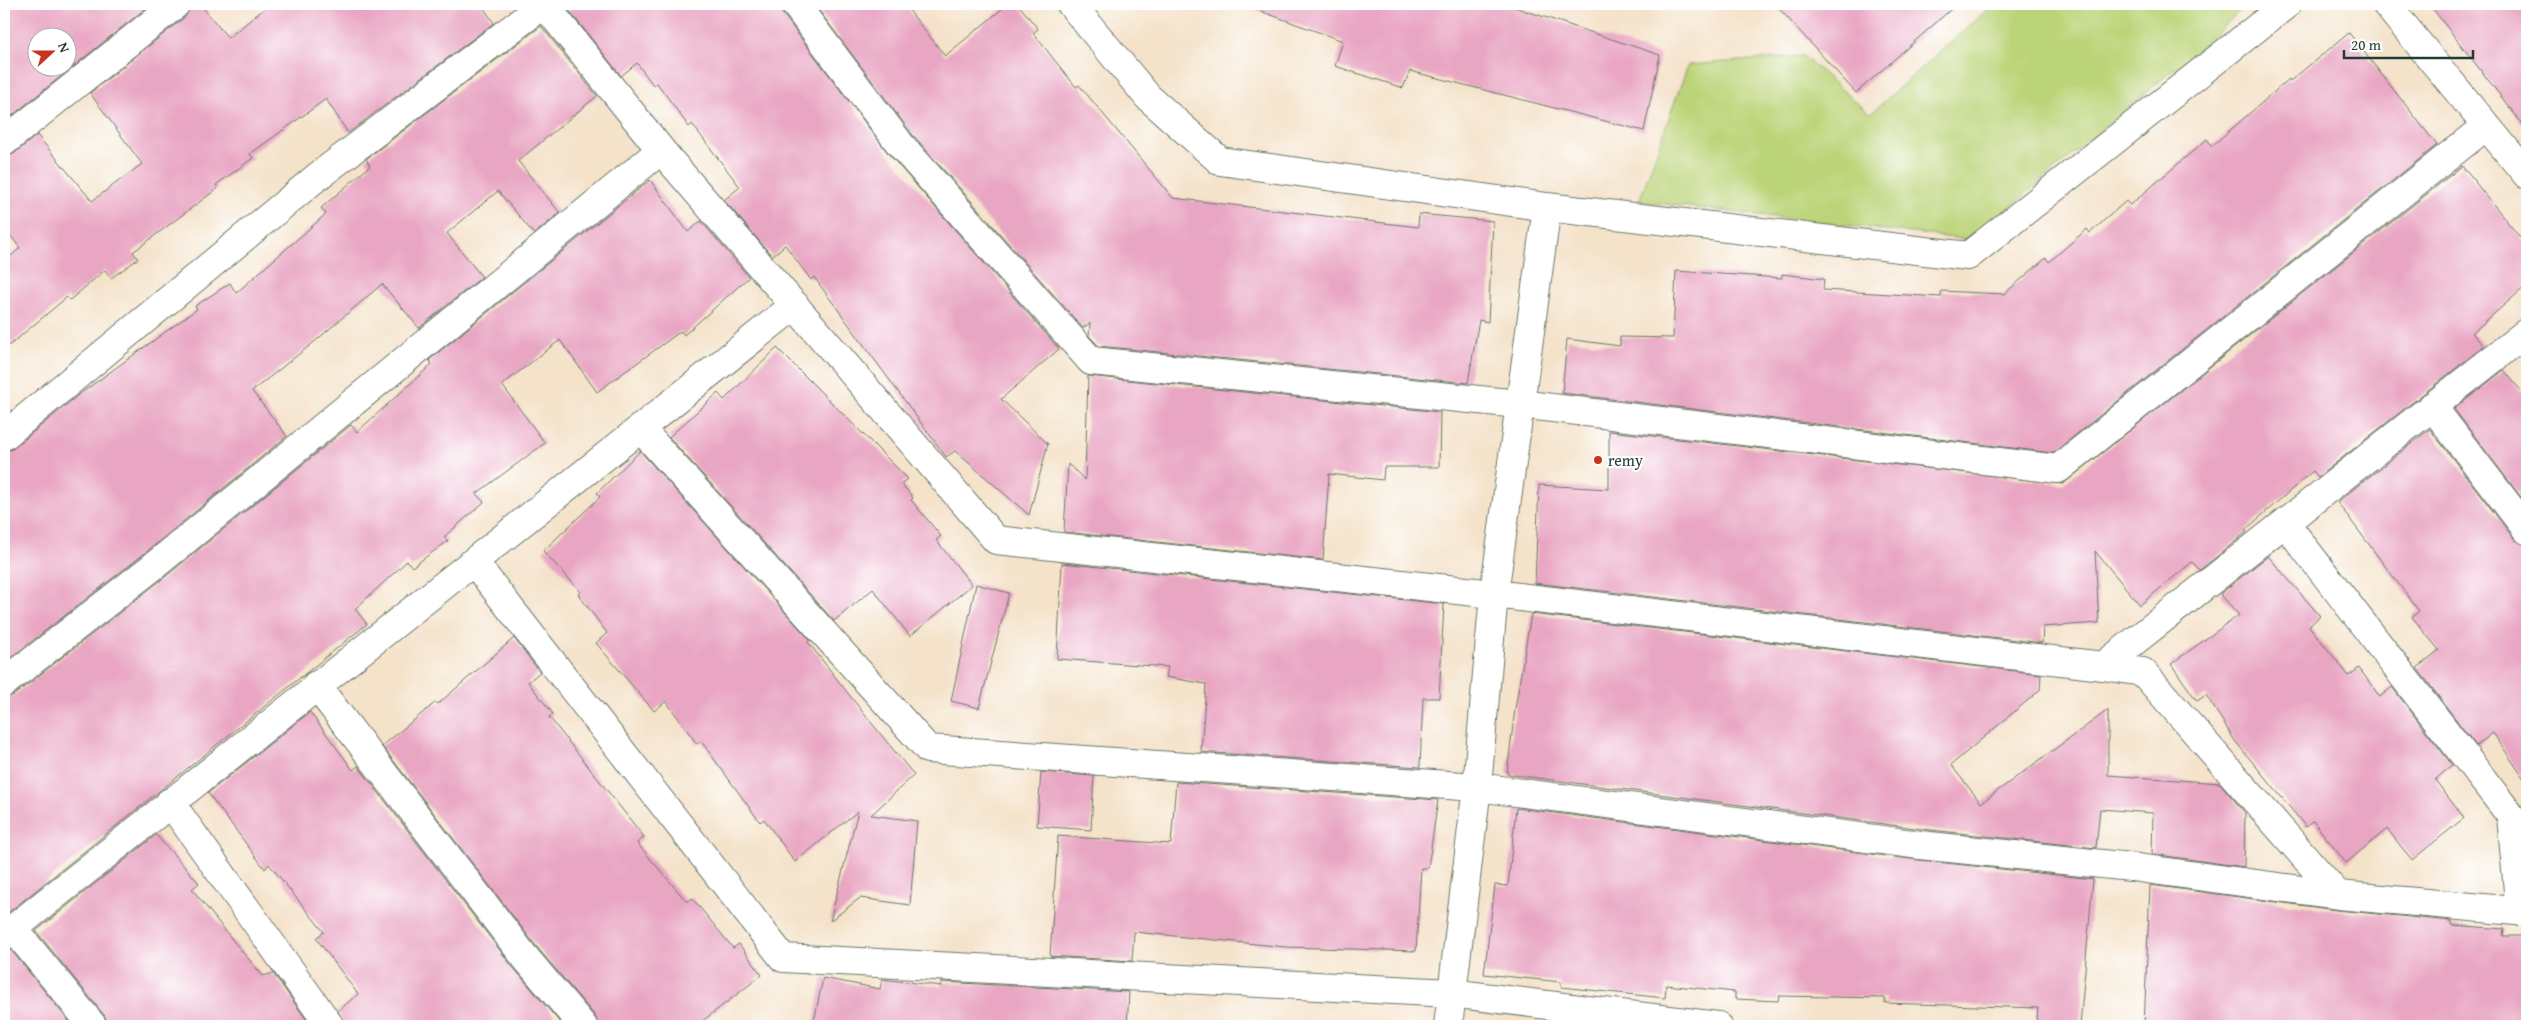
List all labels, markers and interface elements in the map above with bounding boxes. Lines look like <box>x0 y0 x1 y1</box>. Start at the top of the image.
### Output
north arrow <box>28 28 78 78</box>
scale bar <box>2344 28 2472 60</box>
text: 20 m <box>2351 34 2382 55</box>
text: N <box>53 39 75 56</box>
place label: remy <box>1608 448 1643 472</box>
marker: remy <box>1592 454 1604 466</box>

